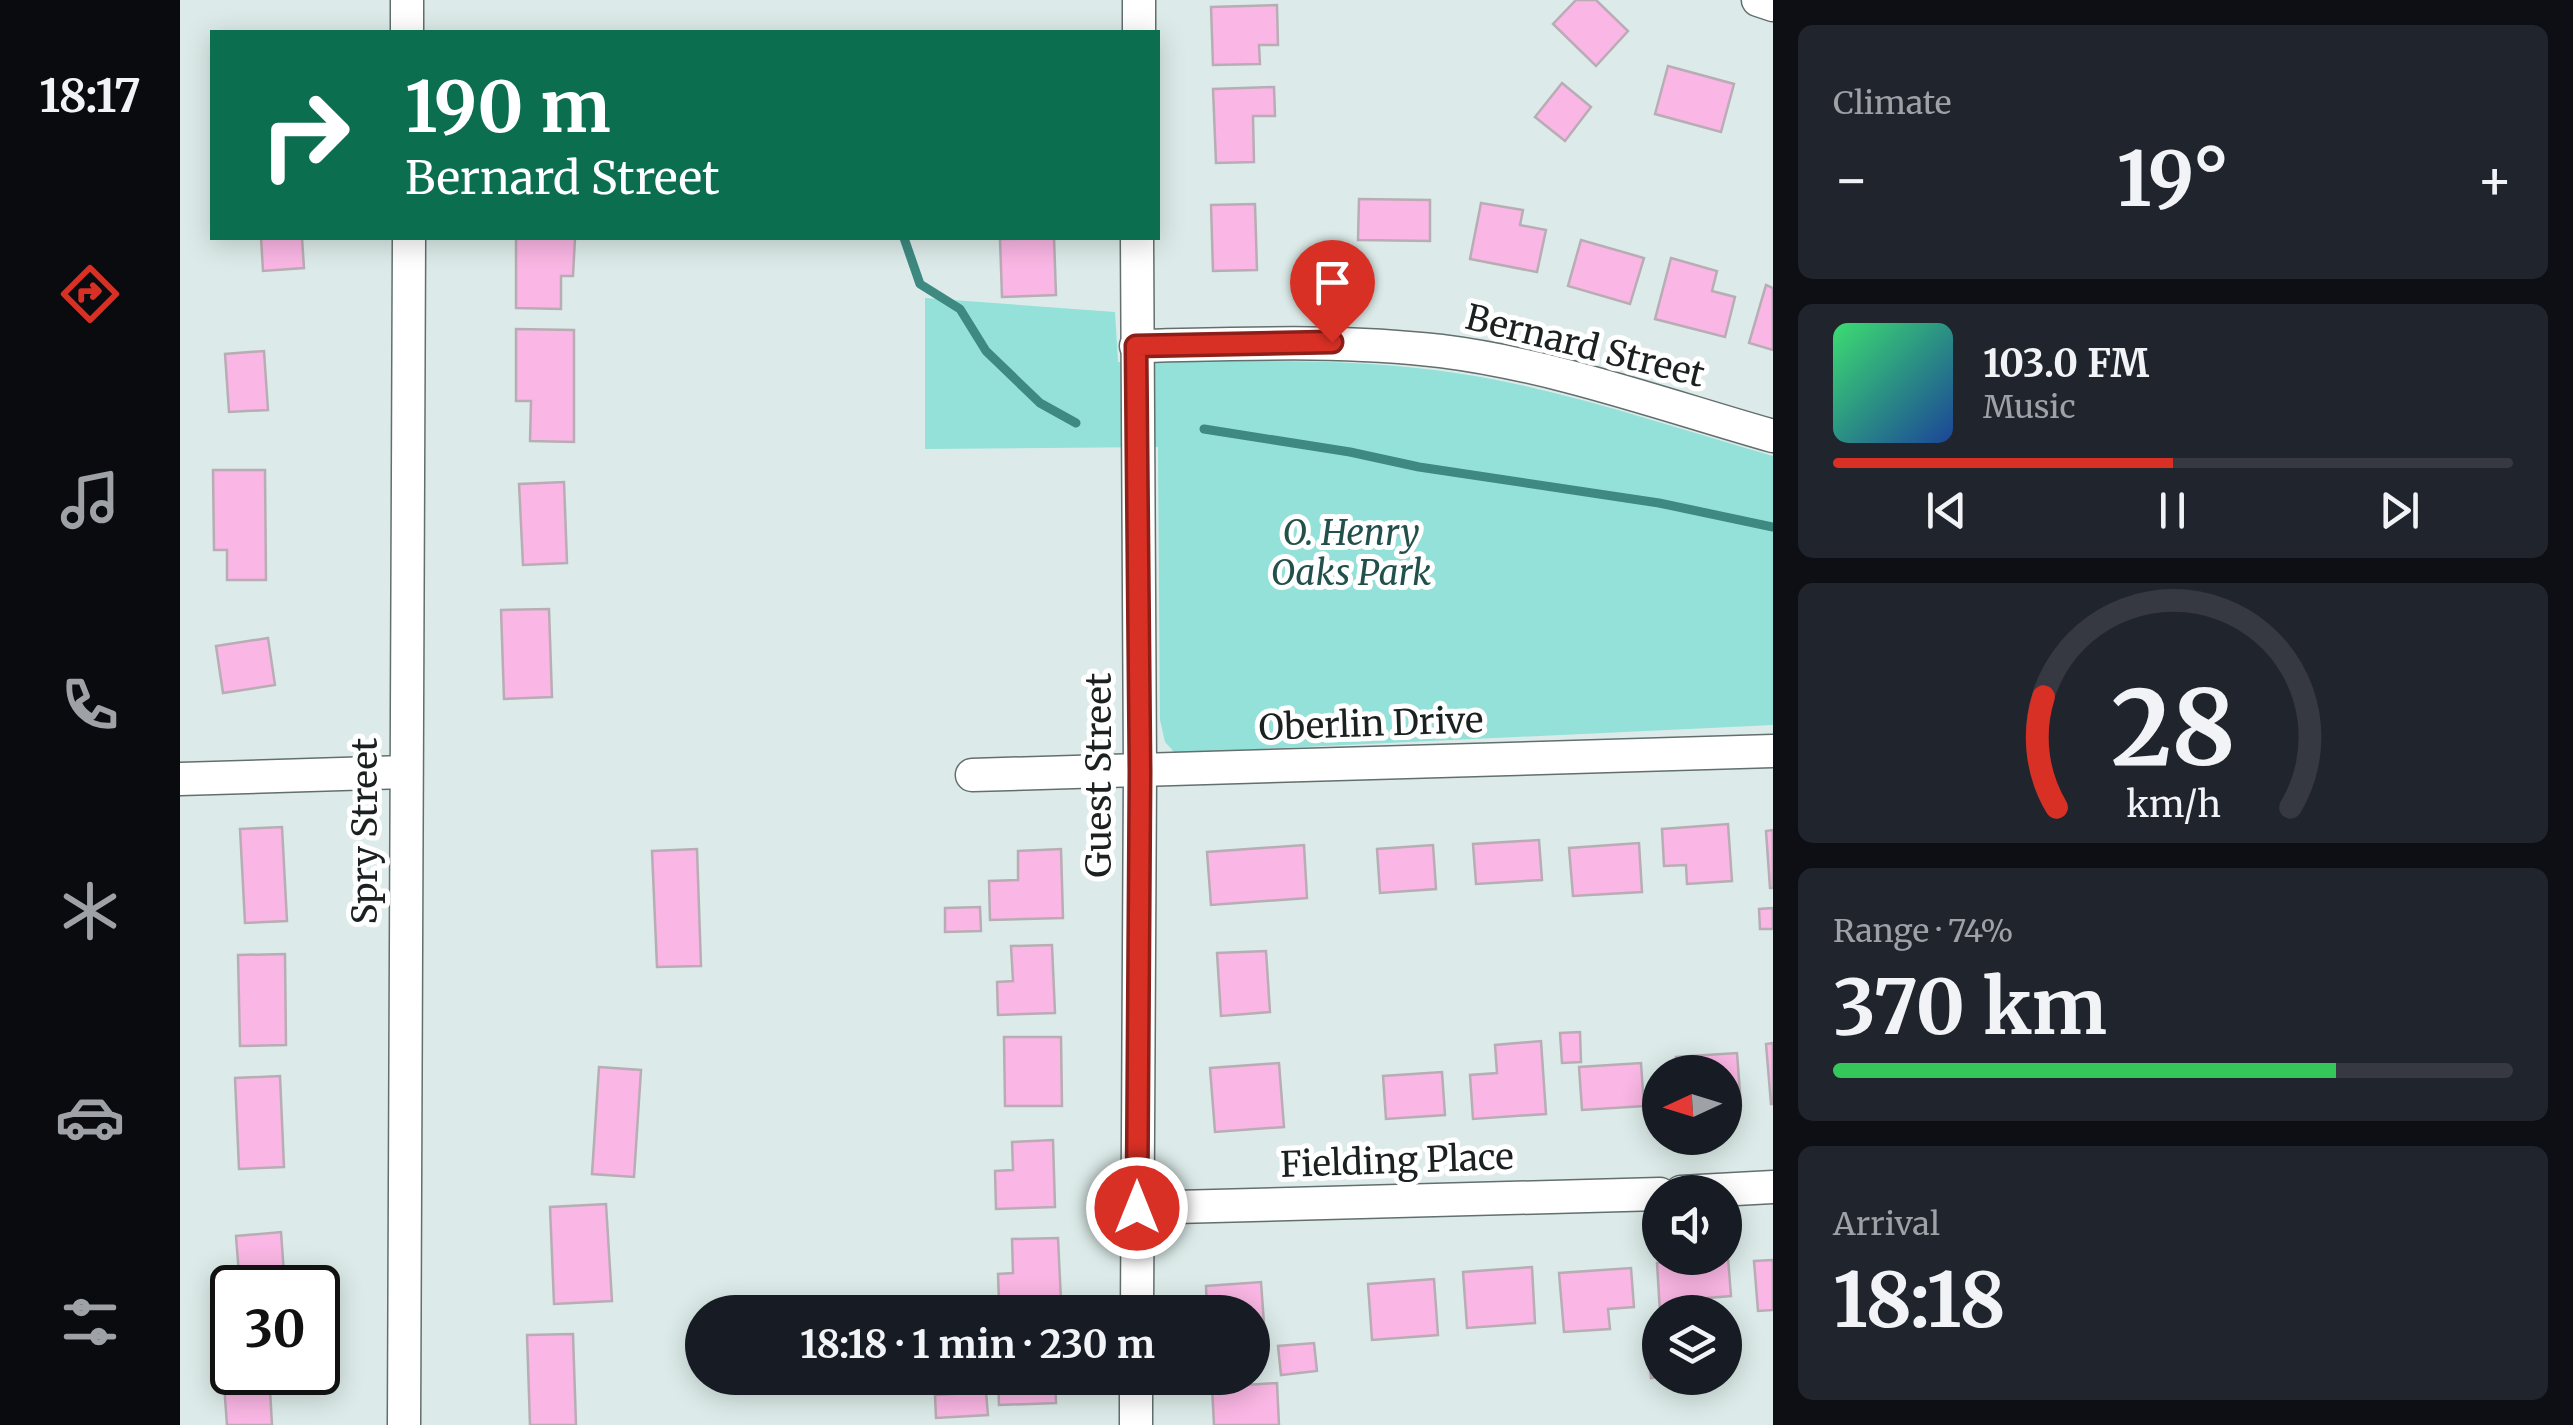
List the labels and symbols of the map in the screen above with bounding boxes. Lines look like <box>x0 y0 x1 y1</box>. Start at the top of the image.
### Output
pin <box>1290 240 1375 343</box>
street label: Bernard Street <box>1461 295 1709 397</box>
park label: O. Henry Oaks Park <box>1271 511 1431 595</box>
street label: Guest Street <box>1077 672 1121 877</box>
street label: Oberlin Drive <box>1258 698 1484 750</box>
street label: Spry Street <box>343 737 387 924</box>
north arrow <box>1642 1055 1742 1155</box>
street label: Fielding Place <box>1280 1135 1514 1187</box>
position arrow <box>1085 1156 1189 1260</box>
speed limit sign: 30 <box>210 1265 340 1395</box>

